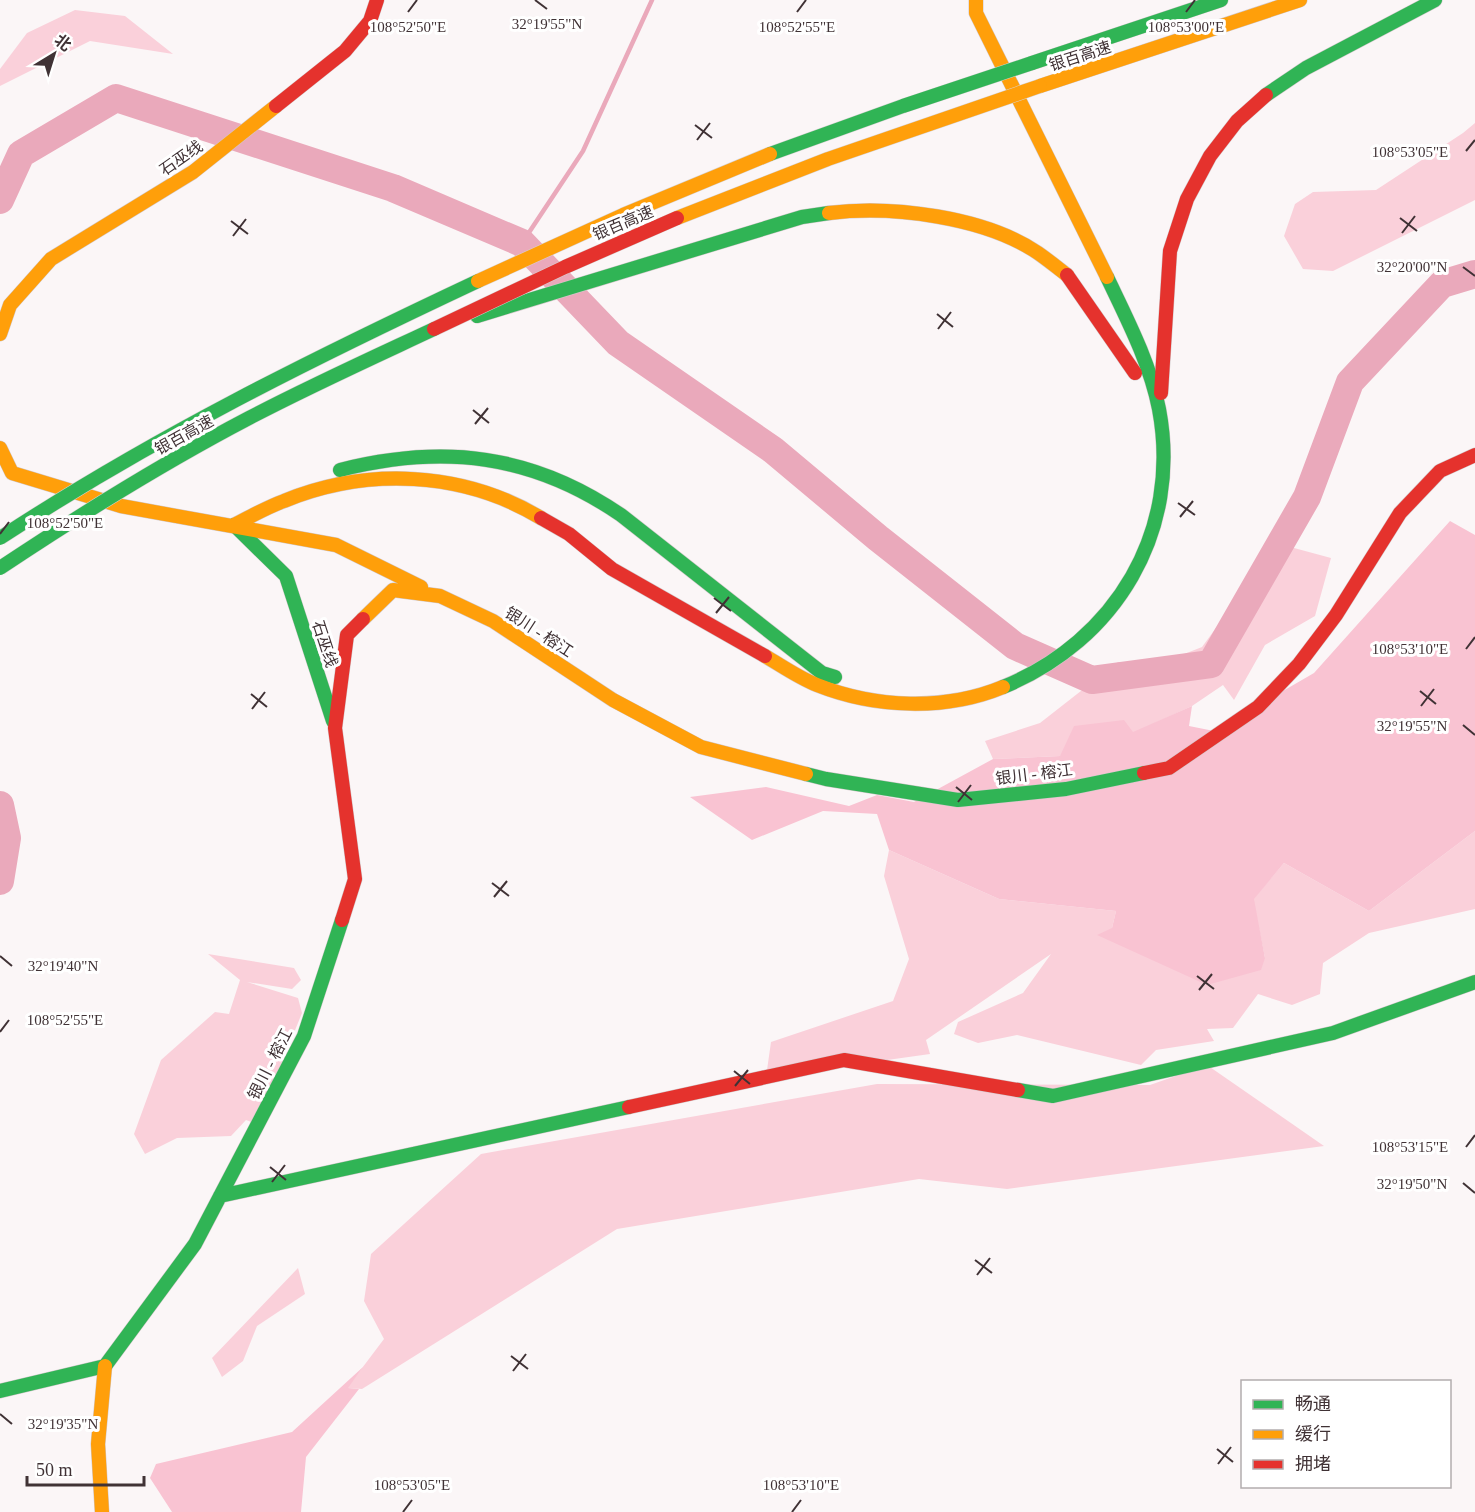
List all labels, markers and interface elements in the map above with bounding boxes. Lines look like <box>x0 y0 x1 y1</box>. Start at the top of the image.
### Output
text: 32°19'55"N <box>512 16 582 32</box>
text: 108°52'50"E <box>370 19 446 35</box>
text: 108°52'55"E <box>759 19 835 35</box>
text: 108°53'00"E <box>1148 19 1224 35</box>
north arrow <box>24 24 84 84</box>
text: 北 <box>51 31 74 54</box>
street label: 银百高速 <box>1047 38 1113 74</box>
street label: 石巫线 <box>156 137 206 179</box>
text: 108°53'05"E <box>1372 144 1448 160</box>
street label: 银百高速 <box>590 203 656 243</box>
text: 32°20'00"N <box>1377 259 1447 275</box>
street label: 银百高速 <box>152 412 216 458</box>
text: 108°52'50"E <box>27 515 103 531</box>
street label: 银川 - 榕江 <box>502 604 576 660</box>
street label: 石巫线 <box>309 619 341 669</box>
text: 108°53'10"E <box>1372 641 1448 657</box>
text: 32°19'55"N <box>1377 718 1447 734</box>
street label: 银川 - 榕江 <box>995 761 1073 787</box>
text: 32°19'40"N <box>28 958 98 974</box>
text: 108°52'55"E <box>27 1012 103 1028</box>
street label: 银川 - 榕江 <box>245 1026 295 1102</box>
text: 108°53'15"E <box>1372 1139 1448 1155</box>
text: 32°19'50"N <box>1377 1176 1447 1192</box>
legend <box>1241 1380 1451 1488</box>
text: 畅通 <box>1295 1394 1331 1414</box>
text: 32°19'35"N <box>28 1416 98 1432</box>
text: 缓行 <box>1295 1424 1331 1444</box>
scale bar <box>27 1449 144 1487</box>
text: 拥堵 <box>1295 1454 1331 1474</box>
text: 50 m <box>36 1460 73 1480</box>
text: 108°53'05"E <box>374 1477 450 1493</box>
text: 108°53'10"E <box>763 1477 839 1493</box>

